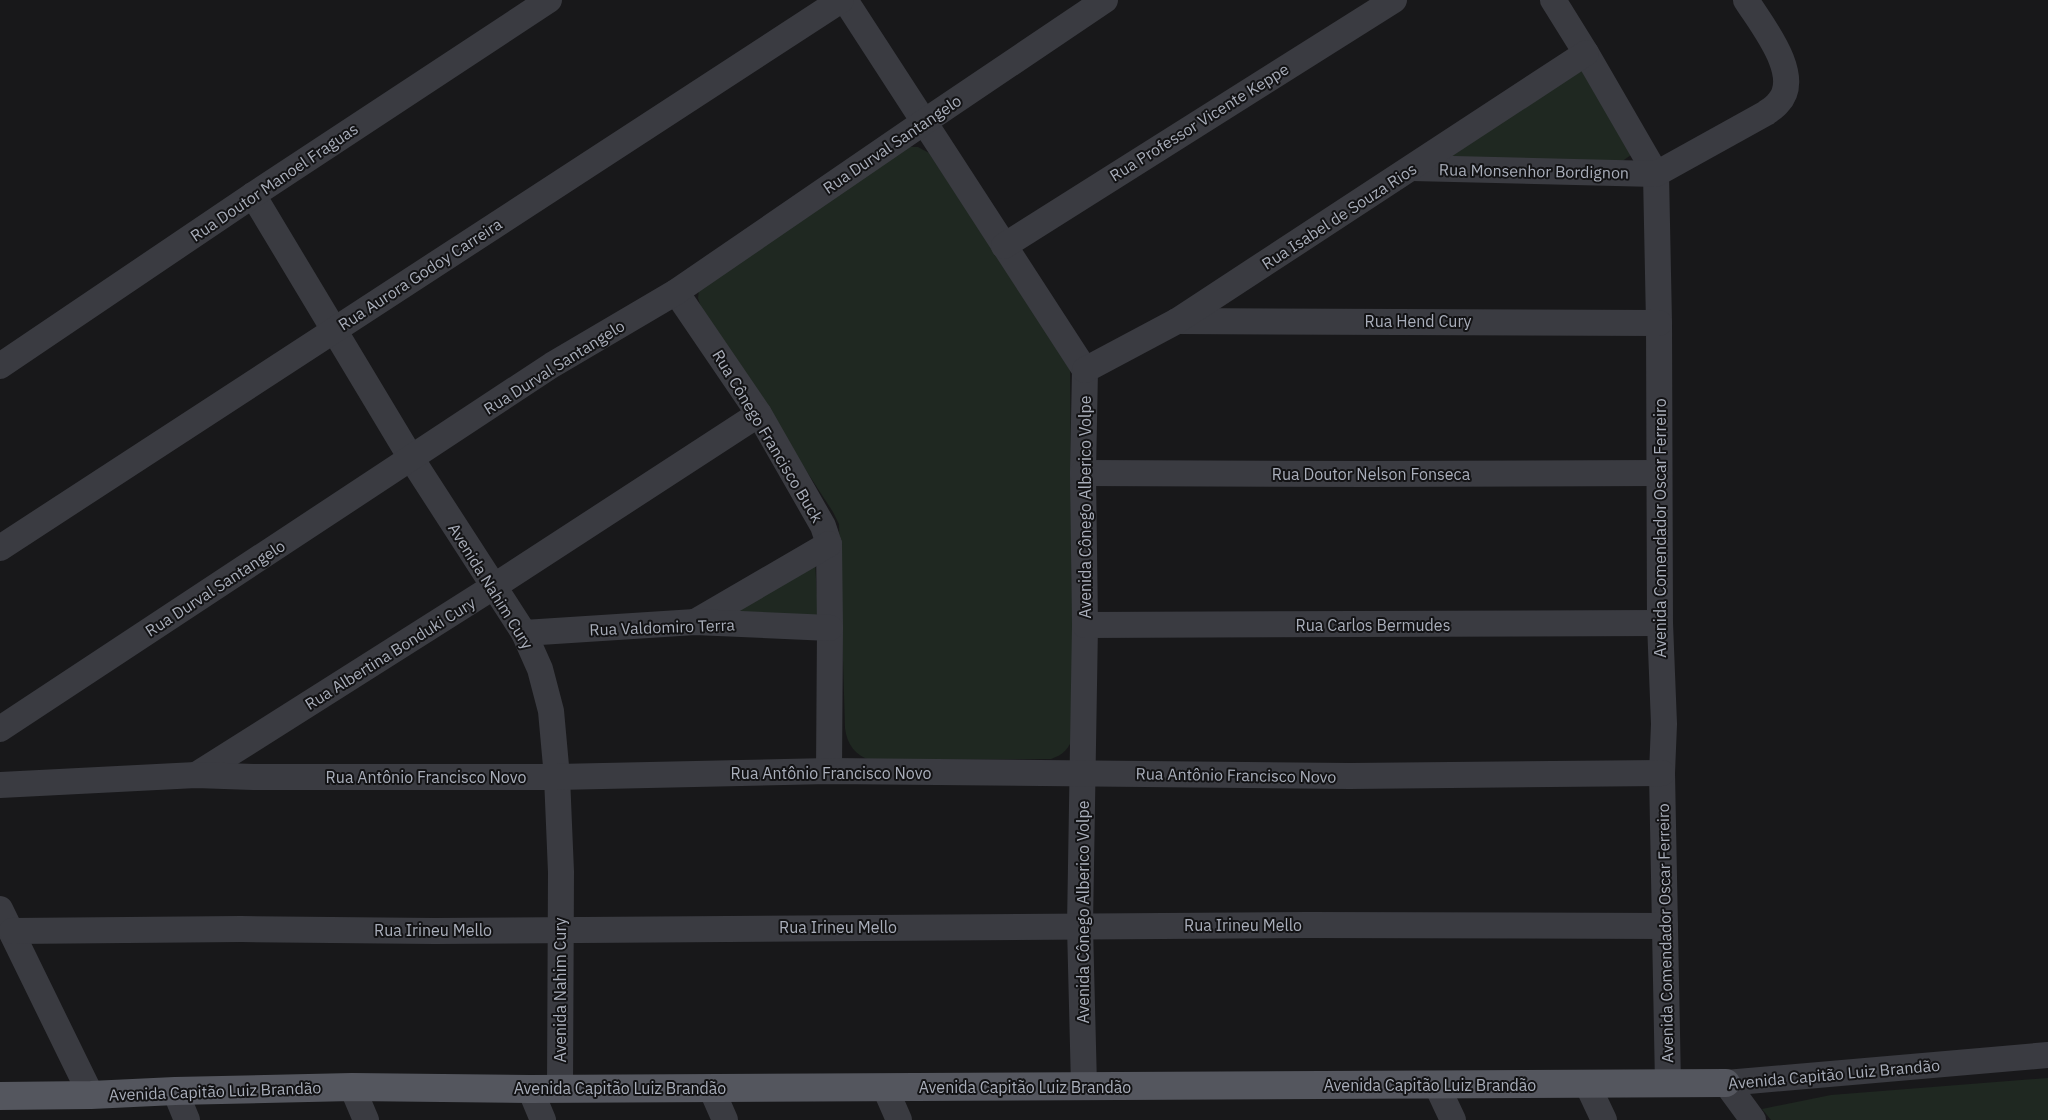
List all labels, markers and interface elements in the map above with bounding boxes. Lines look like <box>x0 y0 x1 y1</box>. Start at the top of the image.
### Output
street label: Rua Professor Vicente Keppe <box>1106 58 1292 185</box>
street label: Rua Durval Santangelo <box>819 90 965 198</box>
street label: Rua Doutor Manoel Fraguas <box>186 118 362 246</box>
street label: Rua Isabel de Souza Rios <box>1258 158 1420 274</box>
street label: Rua Monsenhor Bordignon <box>1439 159 1629 183</box>
street label: Rua Aurora Godoy Carreira <box>334 213 506 334</box>
street label: Rua Hend Cury <box>1365 311 1471 331</box>
street label: Rua Durval Santangelo <box>480 315 628 419</box>
street label: Rua Cônego Francisco Buck <box>708 346 828 527</box>
street label: Avenida Cônego Alberico Volpe <box>1075 395 1095 618</box>
street label: Avenida Comendador Oscar Ferreiro <box>1650 398 1670 658</box>
street label: Rua Doutor Nelson Fonseca <box>1272 464 1471 484</box>
street label: Avenida Nahim Cury <box>444 519 538 653</box>
street label: Rua Durval Santangelo <box>141 535 289 641</box>
street label: Rua Albertina Bonduki Cury <box>301 592 479 714</box>
street label: Rua Valdomiro Terra <box>589 614 736 640</box>
street label: Rua Carlos Bermudes <box>1296 615 1450 635</box>
street label: Rua Antônio Francisco Novo <box>731 763 931 783</box>
street label: Rua Antônio Francisco Novo <box>1135 763 1337 787</box>
street label: Rua Antônio Francisco Novo <box>326 767 526 787</box>
street label: Avenida Cônego Alberico Volpe <box>1073 800 1093 1023</box>
street label: Avenida Comendador Oscar Ferreiro <box>1653 803 1677 1063</box>
street label: Rua Irineu Mello <box>1184 915 1302 935</box>
street label: Rua Irineu Mello <box>779 917 897 937</box>
street label: Avenida Nahim Cury <box>550 918 570 1062</box>
street label: Rua Irineu Mello <box>374 920 492 940</box>
street label: Avenida Capitão Luiz Brandão <box>1727 1055 1941 1093</box>
street label: Avenida Capitão Luiz Brandão <box>1324 1075 1536 1095</box>
street label: Avenida Capitão Luiz Brandão <box>108 1077 322 1105</box>
street label: Avenida Capitão Luiz Brandão <box>919 1077 1131 1097</box>
street label: Avenida Capitão Luiz Brandão <box>514 1078 726 1098</box>

